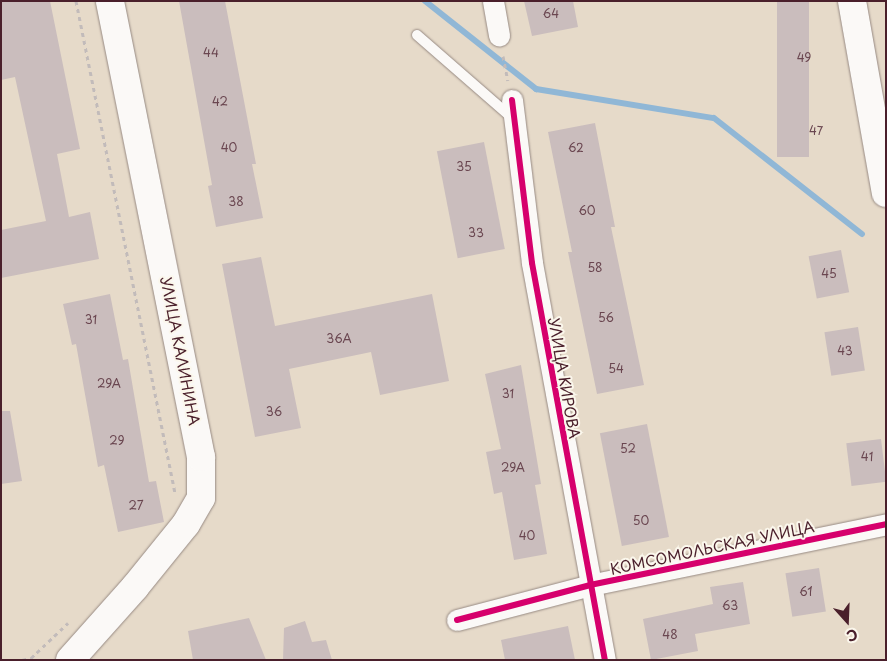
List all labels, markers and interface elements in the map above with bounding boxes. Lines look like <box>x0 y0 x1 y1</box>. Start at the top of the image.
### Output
house number: 64 <box>543 7 559 21</box>
house number: 44 <box>203 46 219 60</box>
house number: 49 <box>797 51 811 65</box>
house number: 42 <box>212 95 228 109</box>
house number: 47 <box>809 124 823 138</box>
house number: 40 <box>221 141 237 155</box>
house number: 62 <box>568 141 584 155</box>
house number: 35 <box>456 160 472 174</box>
house number: 38 <box>228 195 244 209</box>
house number: 60 <box>578 204 596 218</box>
house number: 33 <box>468 226 484 240</box>
house number: 58 <box>587 261 603 275</box>
house number: 45 <box>821 267 837 281</box>
street label: УЛИЦА КАЛИНИНА <box>158 275 204 427</box>
house number: 56 <box>598 311 614 325</box>
house number: 31 <box>85 313 97 327</box>
street label: УЛИЦА КИРОВА <box>545 316 585 440</box>
house number: 36А <box>326 332 352 346</box>
house number: 43 <box>837 344 853 358</box>
house number: 54 <box>608 362 624 376</box>
house number: 29А <box>97 377 121 391</box>
house number: 31 <box>502 387 514 401</box>
house number: 36 <box>266 405 282 419</box>
house number: 29 <box>109 434 125 448</box>
house number: 52 <box>620 442 636 456</box>
house number: 41 <box>861 450 873 464</box>
house number: 29А <box>501 461 525 475</box>
house number: 27 <box>129 499 143 513</box>
house number: 50 <box>633 514 649 528</box>
street label: КОМСОМОЛЬСКАЯ УЛИЦА <box>608 517 816 577</box>
house number: 40 <box>519 529 535 543</box>
house number: 61 <box>799 585 813 599</box>
north arrow <box>822 596 872 646</box>
house number: 63 <box>722 599 738 613</box>
text: С <box>844 624 861 647</box>
house number: 48 <box>662 628 678 642</box>

